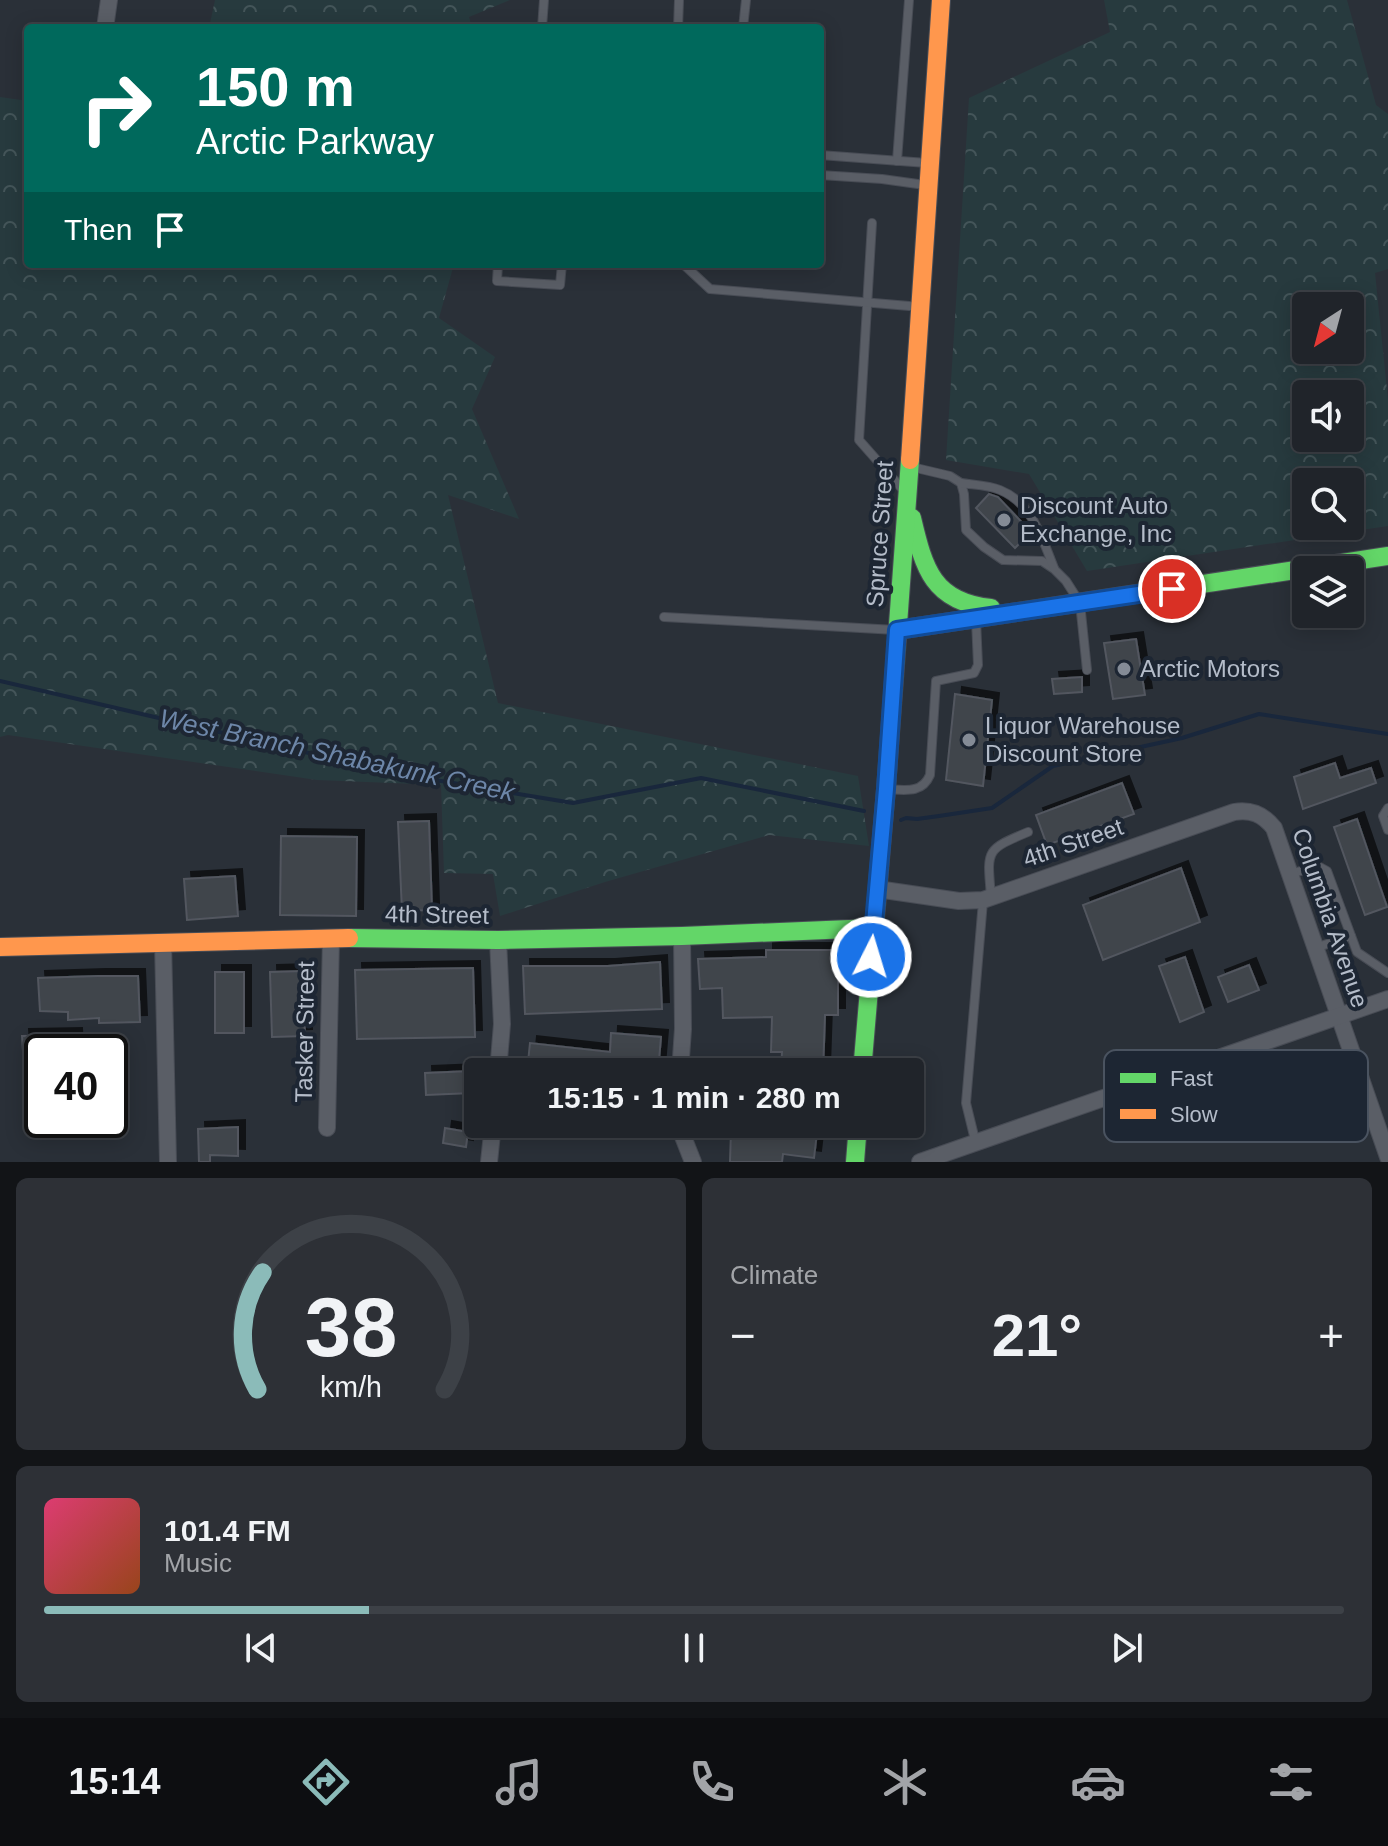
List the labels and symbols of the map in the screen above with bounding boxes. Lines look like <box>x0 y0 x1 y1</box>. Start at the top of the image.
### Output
north arrow <box>1292 292 1364 364</box>
street label: Spruce Street <box>861 460 898 608</box>
place label: Discount Auto Exchange, Inc <box>1020 492 1172 547</box>
marker: Discount Auto Exchange, Inc <box>995 511 1013 529</box>
pin <box>1138 555 1206 623</box>
place label: Arctic Motors <box>1140 655 1280 682</box>
marker: Arctic Motors <box>1115 660 1133 678</box>
water label: West Branch Shabakunk Creek <box>157 703 519 808</box>
place label: Liquor Warehouse Discount Store <box>985 712 1180 767</box>
marker: Liquor Warehouse Discount Store <box>960 731 978 749</box>
street label: 4th Street <box>1019 813 1127 872</box>
street label: Columbia Avenue <box>1287 825 1374 1011</box>
street label: 4th Street <box>385 900 490 929</box>
position arrow <box>829 915 913 999</box>
street label: Tasker Street <box>290 961 319 1103</box>
speed limit sign: 40 <box>24 1034 128 1138</box>
legend <box>1104 1050 1368 1142</box>
text: Fast <box>1170 1066 1213 1091</box>
text: Slow <box>1170 1102 1218 1127</box>

